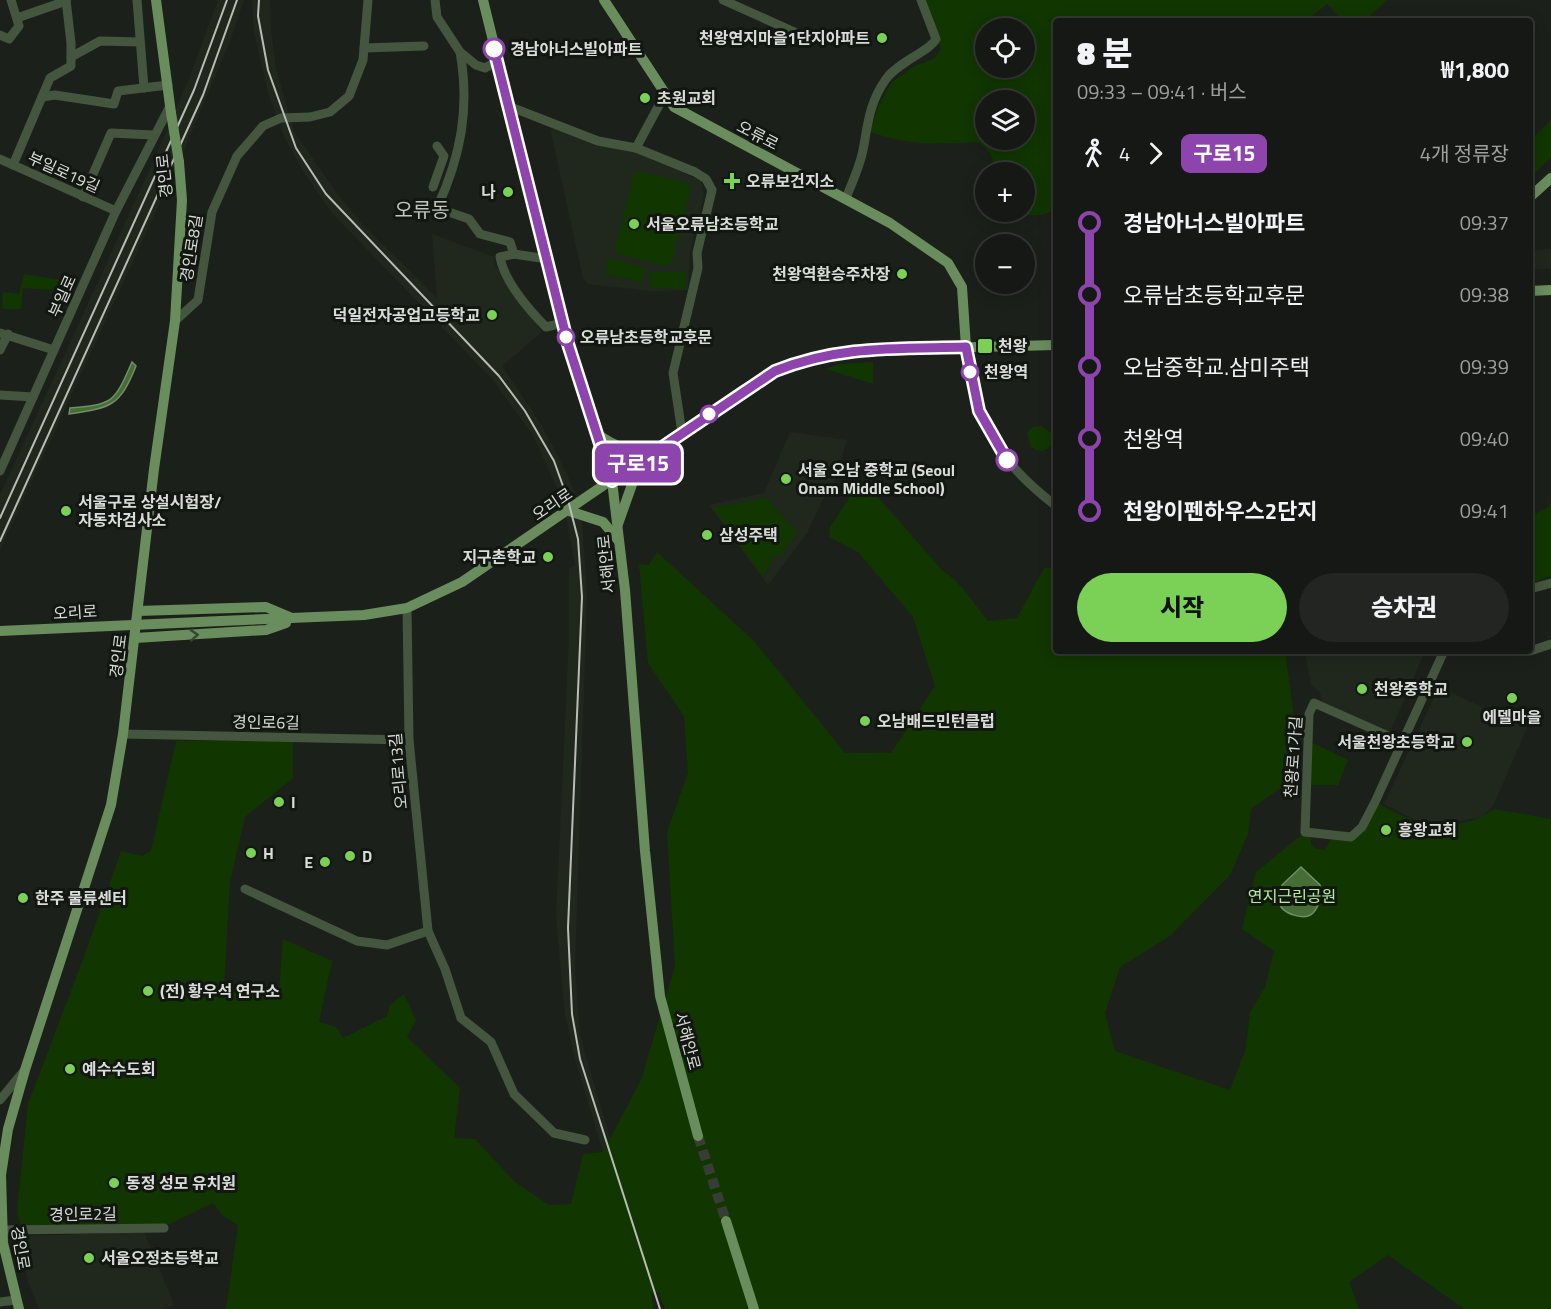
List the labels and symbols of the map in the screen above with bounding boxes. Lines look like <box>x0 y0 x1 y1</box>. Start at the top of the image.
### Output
place label: 천왕연지마을1단지아파트 <box>699 26 870 50</box>
marker: 천왕연지마을1단지아파트 <box>875 31 889 45</box>
place label: 경남아너스빌아파트 <box>510 37 643 61</box>
marker: 경남아너스빌아파트 <box>483 38 505 60</box>
place label: 초원교회 <box>657 86 716 110</box>
marker: 초원교회 <box>638 91 652 105</box>
street label: 오류로 <box>733 114 783 156</box>
street label: 부일로19길 <box>24 145 104 199</box>
street label: 경인로 <box>150 153 178 199</box>
place label: 오류보건지소 <box>746 169 835 193</box>
marker: 오류보건지소 <box>723 172 741 190</box>
place label: 나 <box>481 180 496 204</box>
marker: 나 <box>501 185 515 199</box>
district label: 오류동 <box>394 194 450 225</box>
place label: 서울오류남초등학교 <box>646 212 779 236</box>
street label: 경인로8길 <box>174 213 208 283</box>
marker: 서울오류남초등학교 <box>627 217 641 231</box>
place label: 천왕역환승주차장 <box>772 262 890 286</box>
marker: 천왕역환승주차장 <box>895 267 909 281</box>
street label: 부일로 <box>42 271 82 321</box>
place label: 덕일전자공업고등학교 <box>333 303 480 327</box>
marker: 덕일전자공업고등학교 <box>485 308 499 322</box>
place label: 오류남초등학교후문 <box>580 325 712 349</box>
marker: 오류남초등학교후문 <box>557 328 575 346</box>
place label: 천왕 <box>998 334 1028 358</box>
marker: 천왕 <box>976 337 994 355</box>
place label: 천왕역 <box>984 360 1028 384</box>
marker: 천왕역 <box>961 363 979 381</box>
unlabelled marker <box>700 405 718 423</box>
line badge: 구로15 <box>596 444 680 482</box>
unlabelled marker <box>996 449 1018 471</box>
place label: 서울 오남 중학교 (Seoul Onam Middle School) <box>798 458 955 500</box>
marker: 서울 오남 중학교 (Seoul Onam Middle School) <box>779 472 793 486</box>
street label: 오리로 <box>527 482 577 526</box>
place label: 서울구로 상설시험장/ 자동차검사소 <box>78 490 221 532</box>
marker: 서울구로 상설시험장/ 자동차검사소 <box>59 504 73 518</box>
place label: 삼성주택 <box>719 523 778 547</box>
marker: 삼성주택 <box>700 528 714 542</box>
street label: 서해안로 <box>591 533 621 595</box>
place label: 지구촌학교 <box>462 545 536 569</box>
marker: 지구촌학교 <box>541 550 555 564</box>
street label: 오리로 <box>52 599 98 625</box>
one-way arrow <box>189 628 198 641</box>
street label: 경인로 <box>103 632 133 679</box>
place label: 천왕중학교 <box>1374 677 1448 701</box>
marker: 천왕중학교 <box>1355 682 1369 696</box>
marker: 에델마을 <box>1505 691 1519 705</box>
place label: 에델마을 <box>1483 705 1542 729</box>
street label: 경인로6길 <box>232 709 300 735</box>
place label: 오남배드민턴클럽 <box>877 709 995 733</box>
marker: 오남배드민턴클럽 <box>858 714 872 728</box>
street label: 천왕로1가길 <box>1278 715 1308 799</box>
place label: 서울천왕초등학교 <box>1337 730 1455 754</box>
street label: 오리로13길 <box>383 732 413 810</box>
marker: 서울천왕초등학교 <box>1460 735 1474 749</box>
place label: I <box>291 790 296 814</box>
marker: I <box>272 795 286 809</box>
place label: 흥왕교회 <box>1398 818 1457 842</box>
marker: 흥왕교회 <box>1379 823 1393 837</box>
place label: H <box>263 841 274 865</box>
place label: D <box>362 844 372 868</box>
marker: H <box>244 846 258 860</box>
marker: D <box>343 849 357 863</box>
place label: E <box>304 850 313 874</box>
marker: E <box>318 855 332 869</box>
park label: 연지근린공원 <box>1248 884 1336 908</box>
place label: 한주 물류센터 <box>35 886 127 910</box>
marker: 한주 물류센터 <box>16 891 30 905</box>
place label: (전) 황우석 연구소 <box>160 979 280 1003</box>
marker: (전) 황우석 연구소 <box>141 984 155 998</box>
street label: 서해안로 <box>669 1009 707 1073</box>
place label: 예수수도회 <box>82 1057 156 1081</box>
marker: 예수수도회 <box>63 1062 77 1076</box>
place label: 동정 성모 유치원 <box>126 1171 236 1195</box>
marker: 동정 성모 유치원 <box>107 1176 121 1190</box>
street label: 경인로2길 <box>49 1201 117 1227</box>
street label: 경인로 <box>5 1224 37 1272</box>
place label: 서울오정초등학교 <box>101 1246 219 1270</box>
marker: 서울오정초등학교 <box>82 1251 96 1265</box>

